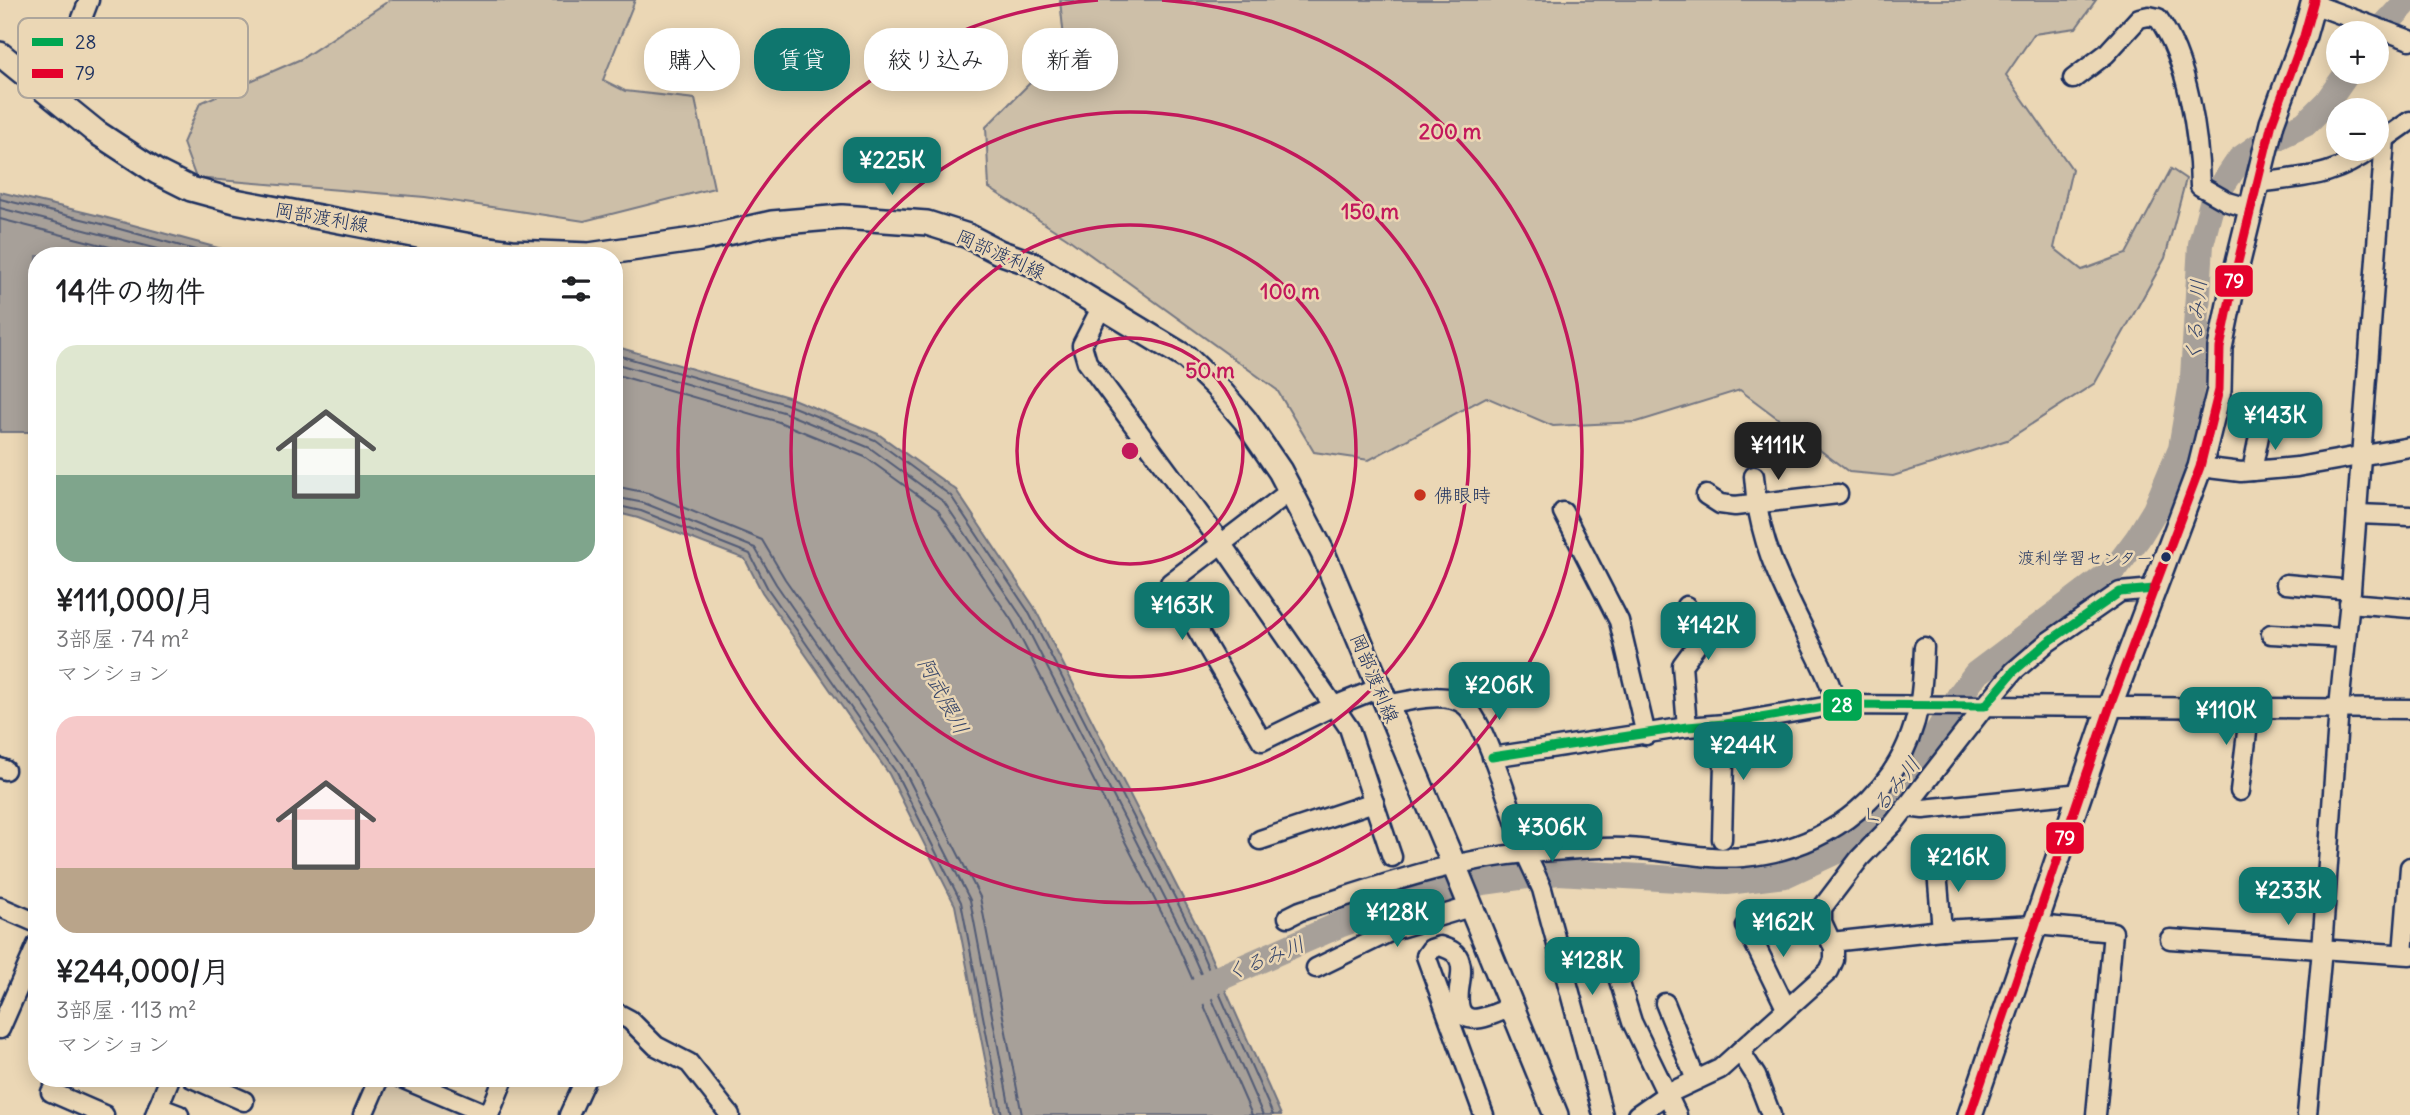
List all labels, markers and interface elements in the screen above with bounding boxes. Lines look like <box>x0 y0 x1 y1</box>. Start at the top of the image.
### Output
legend <box>18 18 248 98</box>
map controls <box>2326 21 2389 161</box>
button: + <box>2326 21 2389 84</box>
chip: 購入 <box>644 28 740 91</box>
chip: 賃貸 <box>754 28 850 91</box>
chip: 絞り込み <box>864 28 1008 91</box>
chip: 新着 <box>1022 28 1118 91</box>
text: 28 <box>75 30 96 54</box>
text: 79 <box>75 61 95 85</box>
button: − <box>2326 98 2389 161</box>
text: 200 m <box>1419 118 1482 145</box>
pin: ¥225K <box>843 138 941 197</box>
text: ¥225K <box>859 145 925 174</box>
street label: 岡部渡利線 <box>273 197 371 237</box>
text: 150 m <box>1341 198 1399 225</box>
street label: 岡部渡利線 <box>953 224 1049 284</box>
line badge: 79 <box>2214 264 2254 298</box>
text: 79 <box>2224 269 2244 293</box>
icon: filters <box>557 270 595 308</box>
text: 14件の物件 <box>56 272 205 310</box>
text: 100 m <box>1260 278 1320 305</box>
water label: くるみ川 <box>2179 278 2212 364</box>
text: 50 m <box>1185 357 1235 384</box>
icon: home <box>263 391 389 517</box>
pin: ¥143K <box>2226 392 2324 452</box>
text: ¥143K <box>2243 400 2307 429</box>
pin: ¥111K <box>1729 422 1827 482</box>
text: ¥111K <box>1750 430 1806 459</box>
centre of rings <box>1118 439 1142 463</box>
place label: 佛眼時 <box>1434 483 1491 507</box>
marker: 佛眼時 <box>1412 487 1428 503</box>
place label: 渡利学習センター <box>2018 547 2153 569</box>
marker: 渡利学習センター <box>2159 550 2173 564</box>
text: ¥111,000/月 <box>56 581 215 619</box>
pin: ¥163K <box>1133 582 1231 642</box>
text: ¥163K <box>1150 590 1214 619</box>
pin: ¥142K <box>1659 602 1757 662</box>
text: ¥142K <box>1677 610 1739 639</box>
text: 3部屋 · 74 m² <box>56 624 189 653</box>
street label: 岡部渡利線 <box>1345 630 1405 726</box>
water label: 阿武隈川 <box>912 652 975 739</box>
text: マンション <box>56 658 170 687</box>
pin: ¥206K <box>1450 662 1548 722</box>
text: ¥206K <box>1465 670 1533 699</box>
line badge: 28 <box>1822 688 1863 722</box>
pin: ¥110K <box>2177 688 2275 747</box>
text: 28 <box>1831 693 1853 717</box>
text: ¥110K <box>2195 695 2257 724</box>
pin: ¥244K <box>1694 722 1792 782</box>
text: ¥244K <box>1710 730 1776 759</box>
water label: くるみ川 <box>1853 751 1926 834</box>
icon: home <box>263 762 389 888</box>
pin: ¥306K <box>1503 804 1601 864</box>
text: ¥306K <box>1517 812 1587 841</box>
line badge: 79 <box>2045 821 2085 855</box>
text: 79 <box>2055 826 2075 850</box>
pin: ¥216K <box>1909 834 2007 894</box>
text: ¥216K <box>1927 842 1989 871</box>
pin: ¥233K <box>2239 867 2337 927</box>
text: ¥233K <box>2255 875 2321 904</box>
pin: ¥128K <box>1348 890 1446 949</box>
text: ¥128K <box>1366 897 1428 926</box>
pin: ¥162K <box>1734 900 1832 959</box>
text: ¥162K <box>1752 907 1814 936</box>
water label: くるみ川 <box>1221 930 1309 987</box>
pin: ¥128K <box>1543 937 1641 997</box>
text: ¥128K <box>1561 945 1623 974</box>
text: ¥244,000/月 <box>56 952 230 990</box>
text: 3部屋 · 113 m² <box>56 995 197 1024</box>
text: マンション <box>56 1029 170 1058</box>

